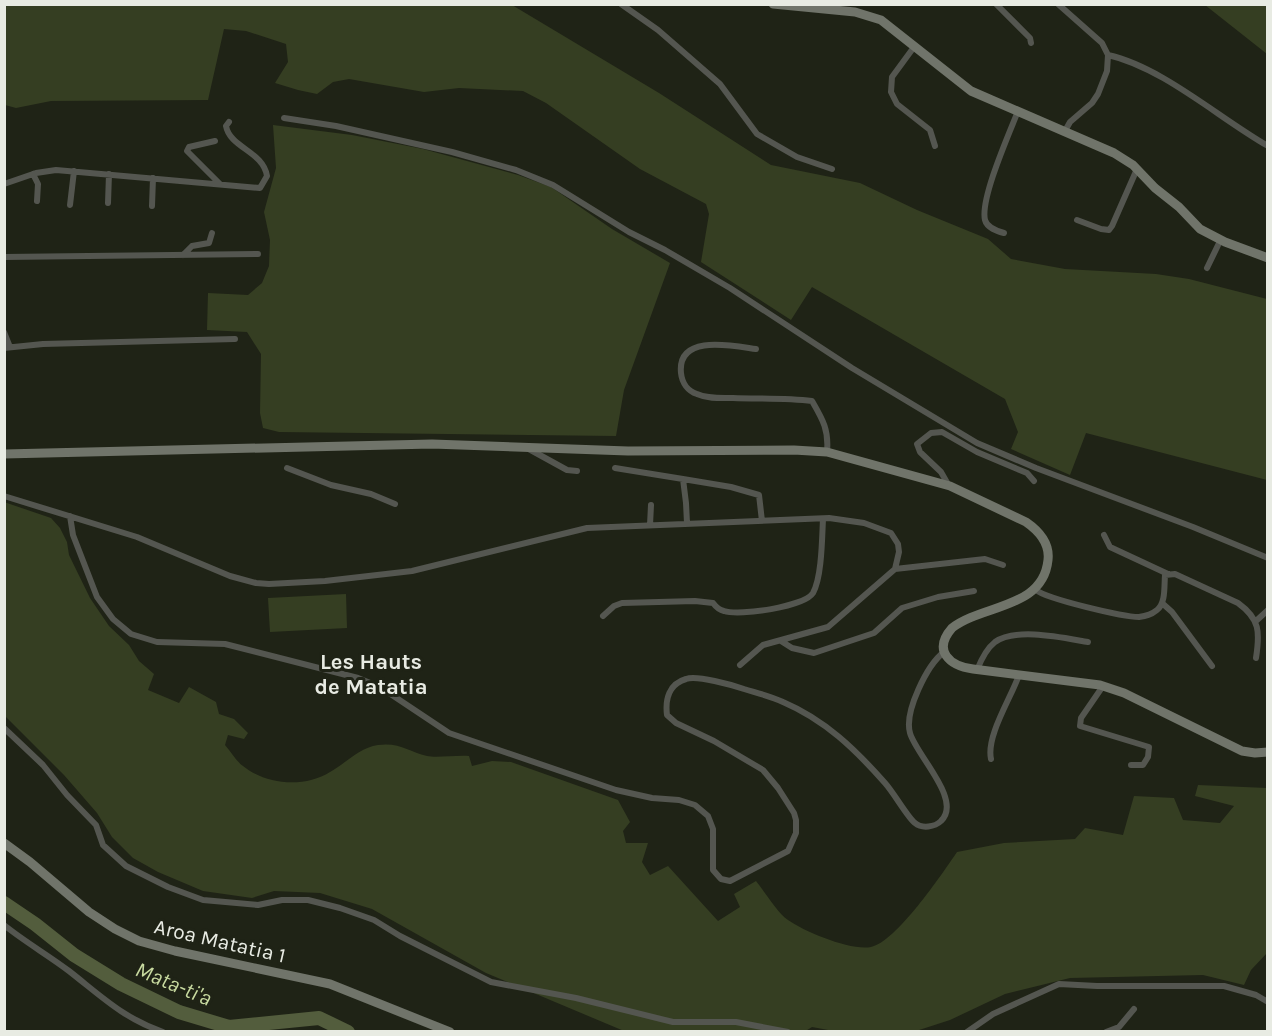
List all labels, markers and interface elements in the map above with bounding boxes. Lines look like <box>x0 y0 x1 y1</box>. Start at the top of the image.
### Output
district label: Les Hauts de Matatia <box>314 649 428 700</box>
street label: Aroa Matatia 1 <box>152 914 288 968</box>
water label: Mata-ti'a <box>132 956 216 1012</box>

